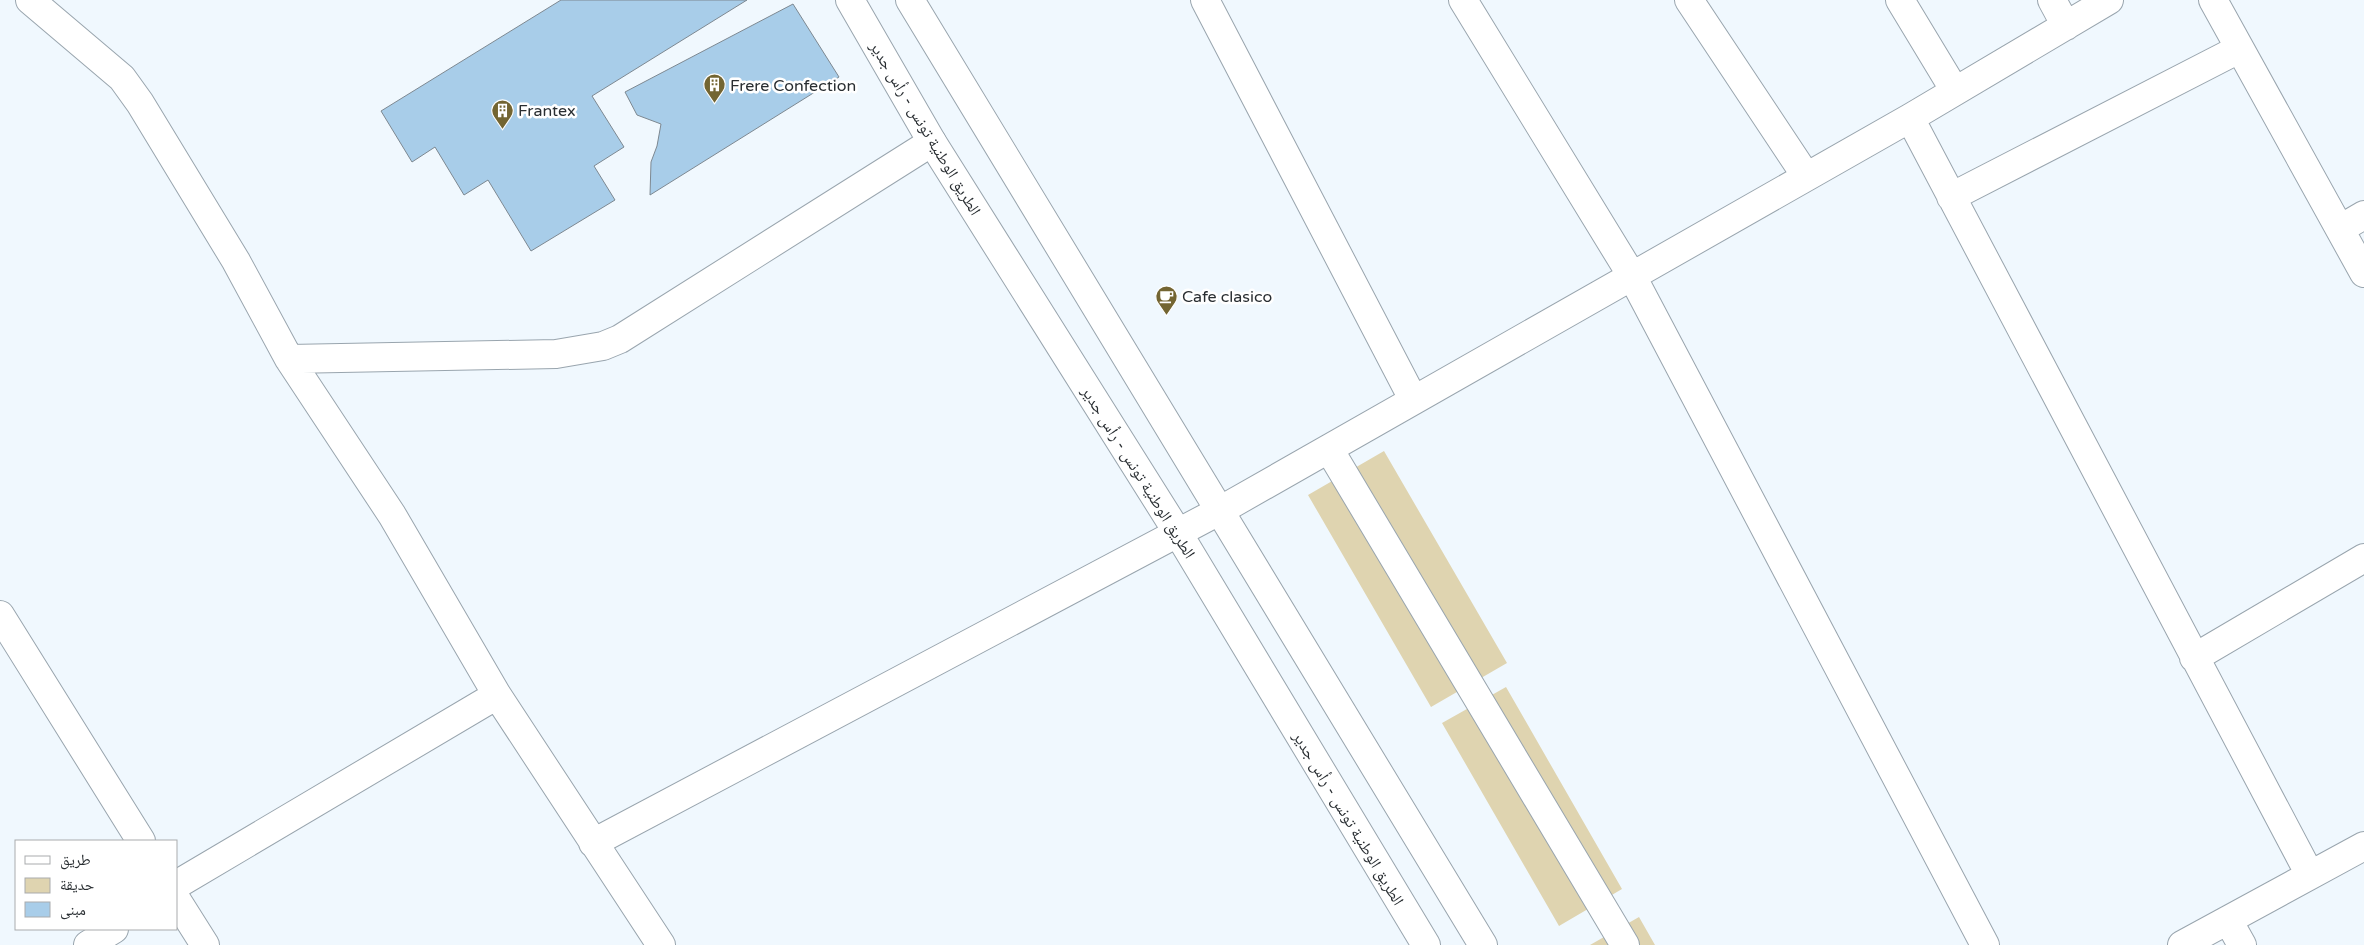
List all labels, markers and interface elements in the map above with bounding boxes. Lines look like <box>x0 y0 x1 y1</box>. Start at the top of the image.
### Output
street label: الطريق الوطنية تونس - رأس جدير <box>865 37 985 219</box>
building icon: Frere Confection <box>702 73 726 104</box>
place label: Frere Confection <box>730 76 856 96</box>
building icon: Frantex <box>490 98 514 129</box>
place label: Frantex <box>518 101 576 121</box>
cafe icon: Cafe clasico <box>1154 284 1178 315</box>
place label: Cafe clasico <box>1182 287 1272 307</box>
street label: الطريق الوطنية تونس - رأس جدير <box>1076 382 1199 562</box>
street label: الطريق الوطنية تونس - رأس جدير <box>1288 727 1408 909</box>
legend <box>15 840 178 930</box>
text: طريق <box>60 851 91 870</box>
text: حديقة <box>60 876 95 894</box>
text: مبنى <box>60 901 86 920</box>

